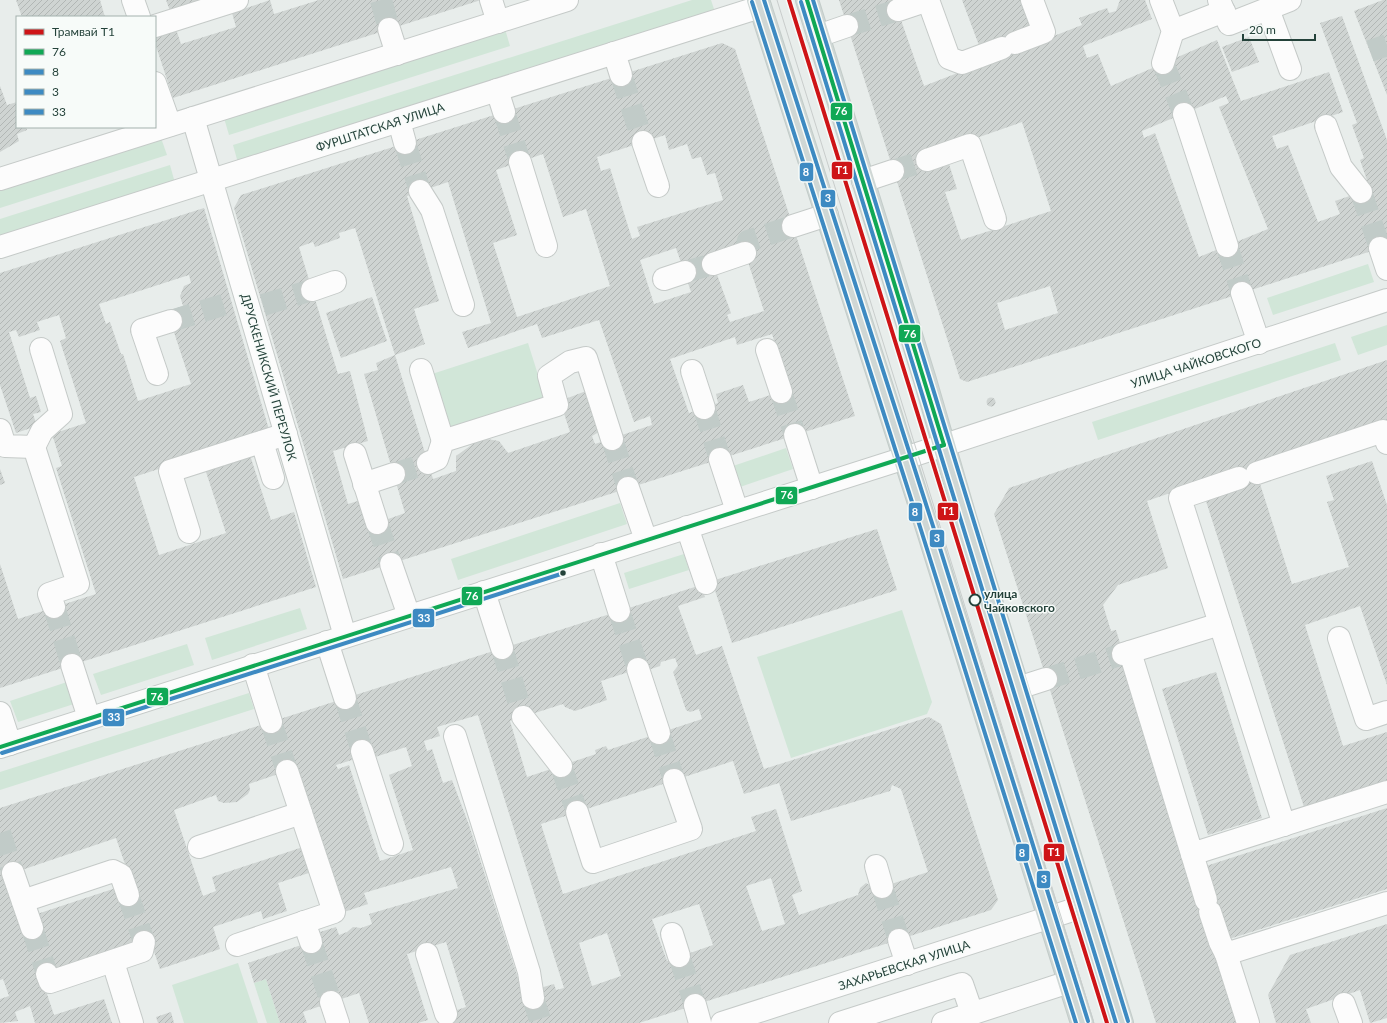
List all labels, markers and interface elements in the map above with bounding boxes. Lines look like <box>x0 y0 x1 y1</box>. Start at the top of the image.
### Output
legend <box>16 16 156 128</box>
scale bar <box>1243 16 1315 42</box>
text: 20 m <box>1249 22 1276 37</box>
text: Трамвай Т1 <box>52 24 115 39</box>
text: 76 <box>52 44 66 59</box>
text: 8 <box>52 64 59 79</box>
text: 3 <box>52 84 59 99</box>
street label: ФУРШТАТСКАЯ УЛИЦА <box>314 99 447 155</box>
line badge: 76 <box>830 102 853 121</box>
text: 33 <box>52 104 66 119</box>
text: 76 <box>835 104 848 117</box>
line badge: Т1 <box>831 161 853 180</box>
line badge: 8 <box>799 162 814 182</box>
text: Т1 <box>836 163 848 176</box>
text: 8 <box>803 165 809 178</box>
line badge: 3 <box>820 189 836 208</box>
text: 3 <box>825 191 831 204</box>
street label: ДРУСКЕНИКСКИЙ ПЕРЕУЛОК <box>238 292 300 462</box>
line badge: 76 <box>898 324 921 343</box>
text: 76 <box>904 327 917 340</box>
street label: УЛИЦА ЧАЙКОВСКОГО <box>1129 335 1264 391</box>
line badge: 76 <box>775 486 798 505</box>
text: 76 <box>781 488 794 501</box>
line badge: 8 <box>908 502 923 522</box>
line badge: Т1 <box>937 502 959 521</box>
text: Т1 <box>942 504 954 517</box>
text: 8 <box>912 505 918 518</box>
line badge: 3 <box>929 529 945 548</box>
text: 3 <box>934 531 940 544</box>
unlabelled marker <box>558 568 568 578</box>
line badge: 76 <box>461 586 483 606</box>
place label: улица Чайковского <box>984 586 1055 615</box>
text: 76 <box>466 589 479 602</box>
marker: улица Чайковского <box>968 593 982 607</box>
line badge: 33 <box>412 608 435 628</box>
text: 33 <box>418 611 430 624</box>
line badge: 76 <box>146 687 169 706</box>
text: 76 <box>151 690 164 703</box>
line badge: 33 <box>102 708 125 727</box>
text: 33 <box>108 710 120 723</box>
line badge: 8 <box>1015 843 1030 862</box>
line badge: Т1 <box>1043 843 1065 862</box>
text: Т1 <box>1048 845 1060 858</box>
text: 8 <box>1019 846 1025 859</box>
line badge: 3 <box>1036 870 1051 889</box>
text: 3 <box>1041 872 1047 885</box>
street label: ЗАХАРЬЕВСКАЯ УЛИЦА <box>836 936 973 993</box>

